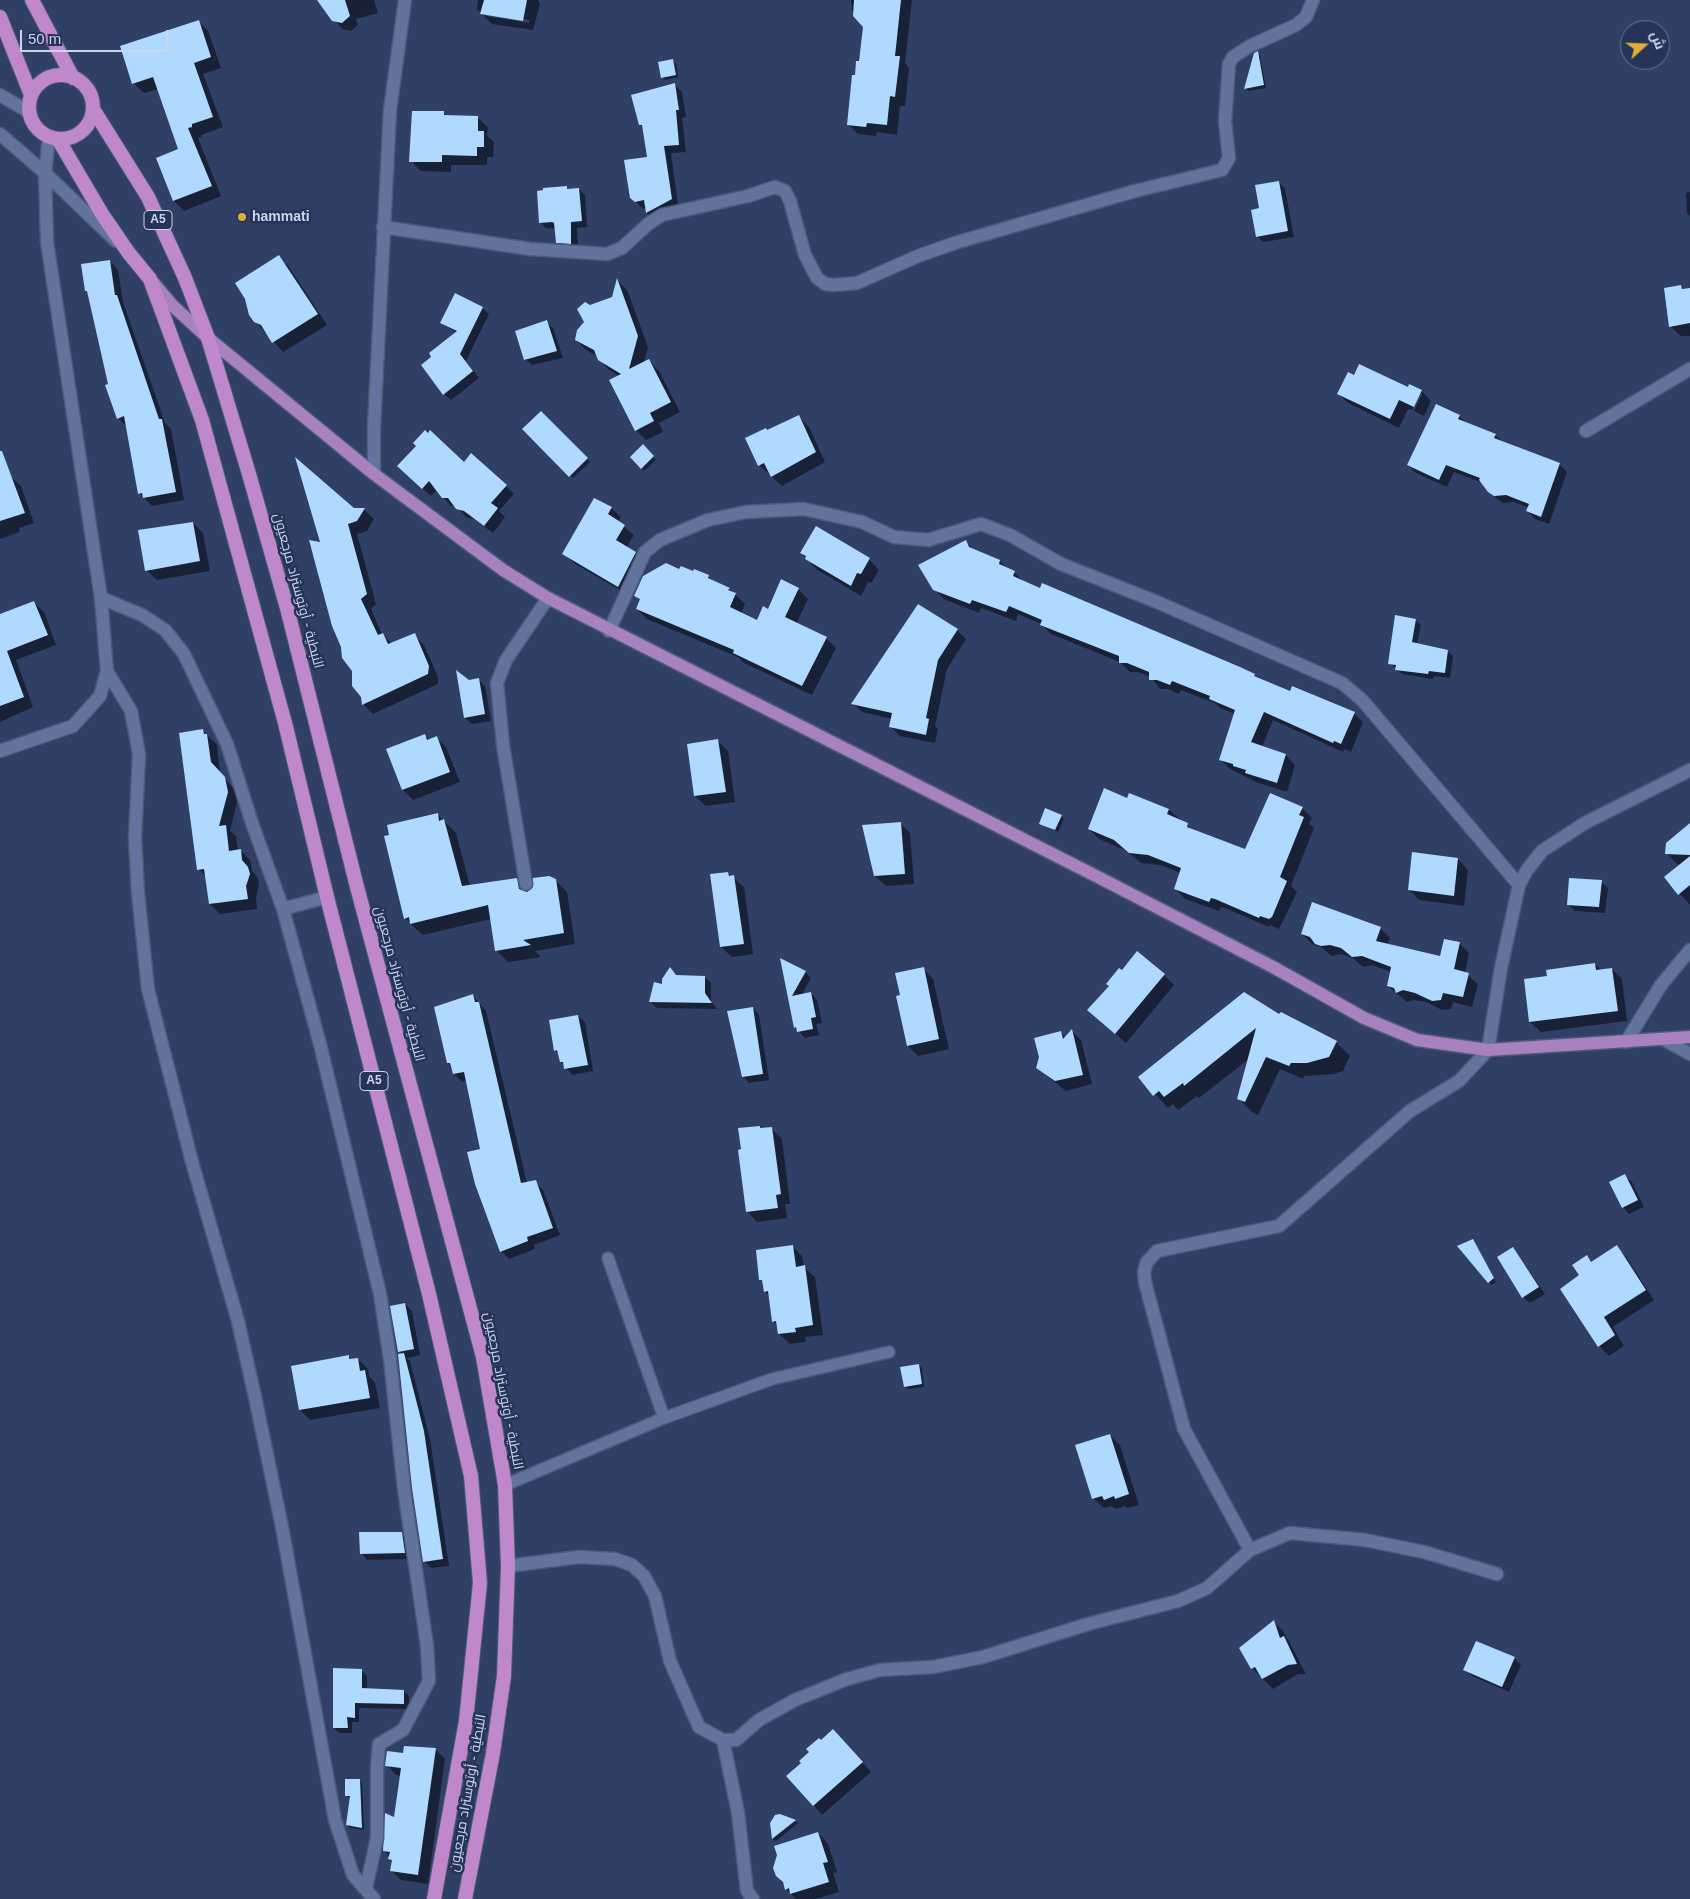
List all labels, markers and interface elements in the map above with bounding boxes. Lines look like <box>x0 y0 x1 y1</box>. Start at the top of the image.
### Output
scale bar <box>22 20 170 52</box>
north arrow <box>1620 20 1670 70</box>
text: ش <box>1648 29 1669 51</box>
text: 50 m <box>28 30 61 47</box>
place label: hammati <box>252 209 310 225</box>
road number: A5 <box>144 210 172 230</box>
marker: hammati <box>236 211 248 223</box>
street label: النبطية - أوتوستراد مرجعيون <box>269 512 327 670</box>
street label: النبطية - أوتوستراد مرجعيون <box>370 905 428 1063</box>
road number: A5 <box>360 1072 388 1090</box>
street label: النبطية - أوتوستراد مرجعيون <box>479 1311 527 1471</box>
street label: النبطية - أوتوستراد مرجعيون <box>446 1713 490 1873</box>

